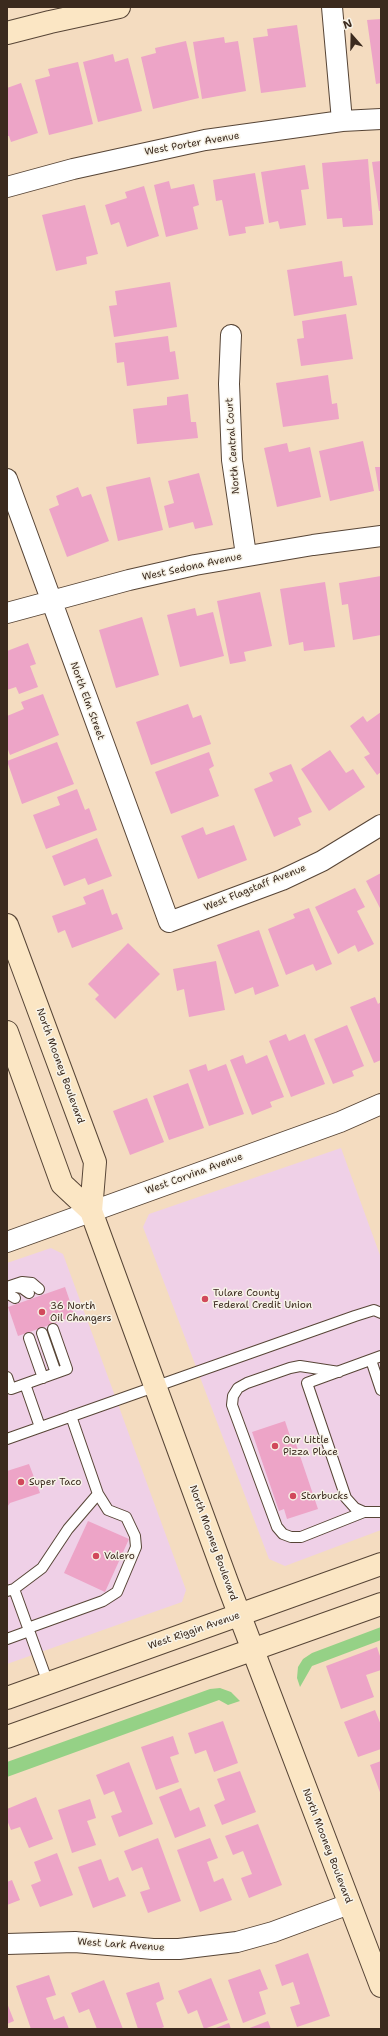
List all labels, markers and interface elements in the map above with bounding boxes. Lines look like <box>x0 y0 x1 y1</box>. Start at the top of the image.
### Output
north arrow <box>332 16 372 56</box>
text: N <box>341 16 354 33</box>
street label: West Porter Avenue <box>144 130 240 158</box>
street label: North Central Court <box>224 397 242 495</box>
street label: West Sedona Avenue <box>141 551 243 583</box>
street label: North Elm Street <box>67 660 107 742</box>
street label: West Flagstaff Avenue <box>202 862 308 914</box>
street label: North Mooney Boulevard <box>33 1007 87 1125</box>
street label: West Corvina Avenue <box>144 1151 244 1197</box>
place label: Tulare County Federal Credit Union <box>213 1287 312 1310</box>
marker: Tulare County Federal Credit Union <box>200 1294 210 1304</box>
place label: 36 North Oil Changers <box>50 1300 112 1324</box>
marker: 36 North Oil Changers <box>37 1307 47 1317</box>
place label: Our Little Pizza Place <box>283 1434 338 1458</box>
marker: Our Little Pizza Place <box>270 1441 280 1451</box>
place label: Super Taco <box>29 1476 81 1488</box>
marker: Super Taco <box>16 1477 26 1487</box>
street label: North Mooney Boulevard <box>186 1484 240 1602</box>
place label: Starbucks <box>301 1490 348 1502</box>
marker: Starbucks <box>288 1491 298 1501</box>
place label: Valero <box>104 1550 135 1562</box>
marker: Valero <box>91 1551 101 1561</box>
street label: West Riggin Avenue <box>146 1610 242 1652</box>
street label: North Mooney Boulevard <box>299 1787 355 1905</box>
street label: West Lark Avenue <box>77 1936 165 1954</box>

